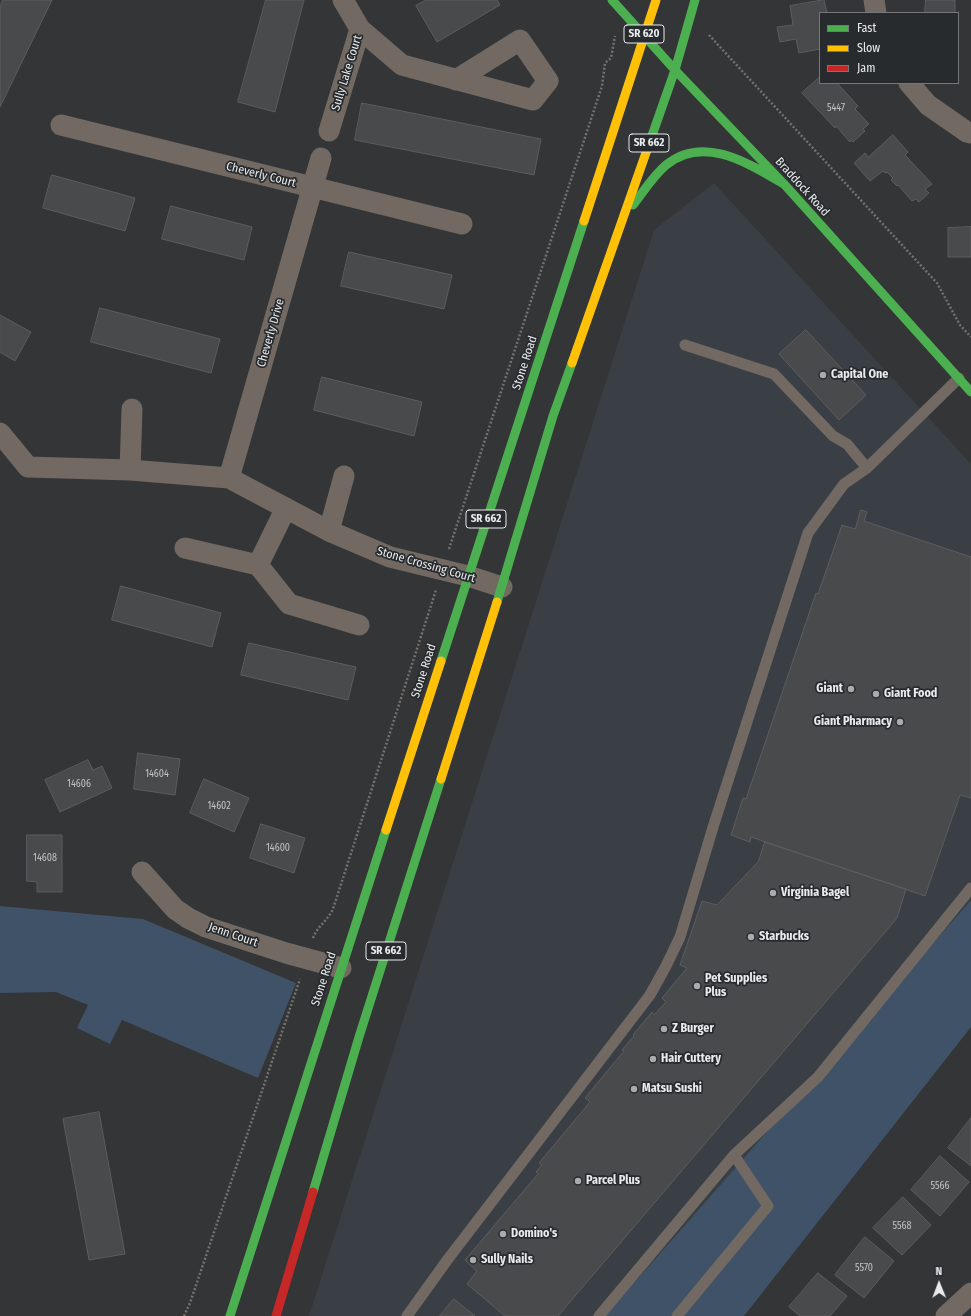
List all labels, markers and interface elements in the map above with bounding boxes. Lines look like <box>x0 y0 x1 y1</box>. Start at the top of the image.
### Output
legend <box>819 12 959 84</box>
text: Fast <box>857 21 876 35</box>
road number: SR 620 <box>624 25 664 43</box>
street label: Sully Lake Court <box>329 33 365 113</box>
text: Slow <box>857 41 880 55</box>
text: Jam <box>857 61 875 75</box>
house number: 5447 <box>827 102 845 114</box>
road number: SR 662 <box>629 134 669 152</box>
street label: Braddock Road <box>772 155 832 219</box>
street label: Cheverly Court <box>225 159 297 191</box>
street label: Cheverly Drive <box>254 297 288 369</box>
street label: Stone Road <box>510 334 540 392</box>
place label: Capital One <box>831 368 888 382</box>
marker: Capital One <box>818 370 828 380</box>
road number: SR 662 <box>466 510 506 528</box>
street label: Stone Crossing Court <box>375 544 477 586</box>
street label: Stone Road <box>409 642 439 700</box>
place label: Giant <box>816 682 843 696</box>
marker: Giant <box>846 684 856 694</box>
place label: Giant Food <box>884 687 937 701</box>
marker: Giant Food <box>871 689 881 699</box>
place label: Giant Pharmacy <box>814 715 892 729</box>
marker: Giant Pharmacy <box>895 717 905 727</box>
house number: 14604 <box>145 768 169 780</box>
house number: 14606 <box>67 778 91 790</box>
house number: 14602 <box>207 800 231 812</box>
house number: 14600 <box>266 842 290 854</box>
house number: 14608 <box>33 852 57 864</box>
place label: Virginia Bagel <box>781 886 849 900</box>
marker: Virginia Bagel <box>768 888 778 898</box>
street label: Jenn Court <box>206 920 260 950</box>
place label: Starbucks <box>759 930 809 944</box>
marker: Starbucks <box>746 932 756 942</box>
road number: SR 662 <box>366 942 406 960</box>
street label: Stone Road <box>309 950 339 1008</box>
place label: Pet Supplies Plus <box>705 972 767 1000</box>
marker: Pet Supplies Plus <box>692 981 702 991</box>
place label: Z Burger <box>672 1022 714 1036</box>
marker: Z Burger <box>659 1024 669 1034</box>
place label: Hair Cuttery <box>661 1052 721 1066</box>
marker: Hair Cuttery <box>648 1054 658 1064</box>
place label: Matsu Sushi <box>642 1082 702 1096</box>
marker: Matsu Sushi <box>629 1084 639 1094</box>
place label: Parcel Plus <box>586 1174 640 1188</box>
marker: Parcel Plus <box>573 1176 583 1186</box>
house number: 5566 <box>930 1180 950 1192</box>
house number: 5568 <box>892 1220 912 1232</box>
place label: Domino's <box>511 1227 557 1241</box>
marker: Domino's <box>498 1229 508 1239</box>
place label: Sully Nails <box>481 1253 533 1267</box>
marker: Sully Nails <box>468 1255 478 1265</box>
house number: 5570 <box>855 1262 873 1274</box>
north arrow <box>919 1264 959 1304</box>
text: N <box>935 1265 942 1278</box>

